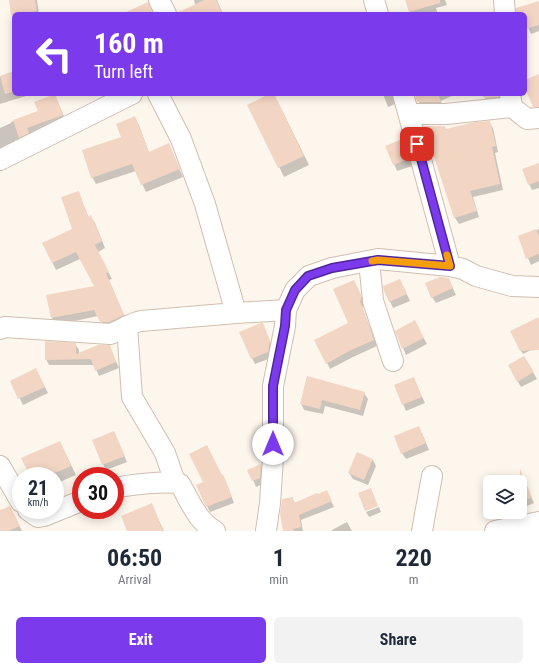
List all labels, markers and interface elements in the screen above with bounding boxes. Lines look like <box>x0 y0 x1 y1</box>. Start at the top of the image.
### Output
text: 160 m <box>94 27 164 60</box>
icon: left <box>28 28 80 80</box>
text: Turn left <box>94 61 153 82</box>
pin <box>400 127 434 161</box>
icon: arrive <box>406 133 428 155</box>
position arrow <box>252 423 294 465</box>
speed limit sign: 30 <box>72 467 124 519</box>
map controls <box>483 475 527 519</box>
button: layers <box>483 475 527 519</box>
text: 21 <box>28 476 48 500</box>
text: km/h <box>28 497 48 508</box>
text: 06:50 <box>107 544 162 572</box>
text: 1 <box>273 544 285 572</box>
text: 220 <box>395 544 432 572</box>
text: Arrival <box>118 572 151 587</box>
text: min <box>269 572 288 587</box>
text: m <box>409 572 419 587</box>
button: Exit <box>16 617 266 663</box>
button: Share <box>274 617 523 663</box>

